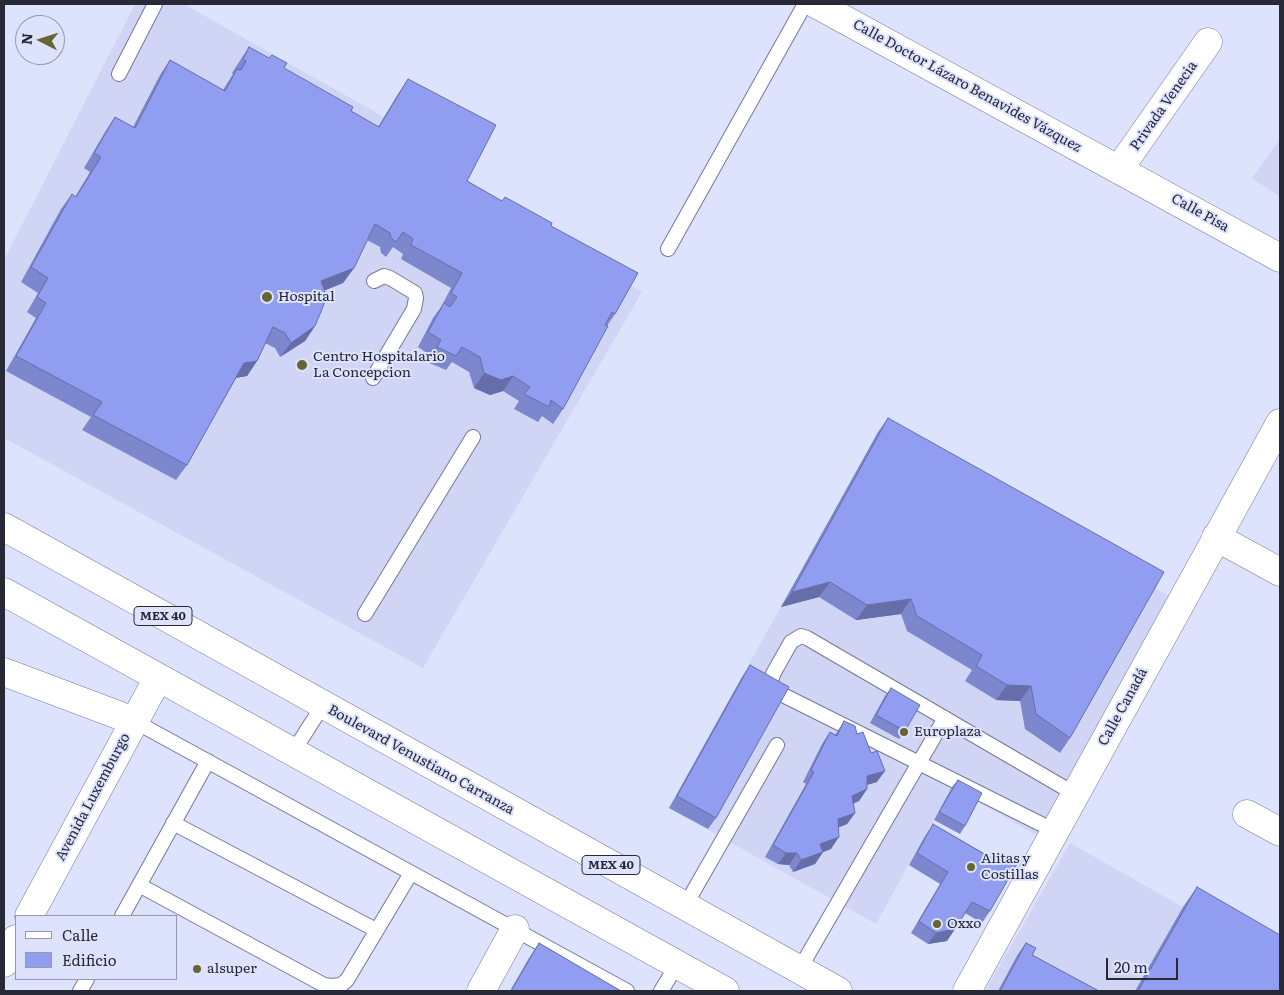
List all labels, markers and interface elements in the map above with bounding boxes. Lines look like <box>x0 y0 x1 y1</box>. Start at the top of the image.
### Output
north arrow <box>15 15 65 65</box>
street label: Calle Doctor Lázaro Benavides Vázquez <box>850 16 1084 156</box>
text: N <box>16 32 37 46</box>
street label: Privada Venecia <box>1127 58 1201 154</box>
street label: Calle Pisa <box>1168 190 1232 236</box>
place label: Hospital <box>278 289 335 305</box>
marker: Hospital <box>260 290 274 304</box>
place label: Centro Hospitalario La Concepcion <box>313 349 445 382</box>
marker: Centro Hospitalario La Concepcion <box>295 358 309 372</box>
road number: MEX 40 <box>134 606 192 626</box>
street label: Calle Canadá <box>1095 665 1151 749</box>
street label: Boulevard Venustiano Carranza <box>325 702 517 818</box>
place label: Europlaza <box>914 724 981 740</box>
marker: Europlaza <box>898 726 910 738</box>
street label: Avenida Luxemburgo <box>52 730 134 864</box>
place label: Alitas y Costillas <box>981 851 1038 884</box>
road number: MEX 40 <box>582 856 640 874</box>
marker: Alitas y Costillas <box>965 861 977 873</box>
legend <box>15 915 178 980</box>
place label: Oxxo <box>947 916 982 932</box>
marker: Oxxo <box>931 918 943 930</box>
text: Calle <box>62 923 98 946</box>
text: Edificio <box>62 948 117 971</box>
scale bar <box>1109 948 1182 980</box>
text: 20 m <box>1114 955 1148 978</box>
place label: alsuper <box>207 961 257 977</box>
marker: alsuper <box>191 963 203 975</box>

